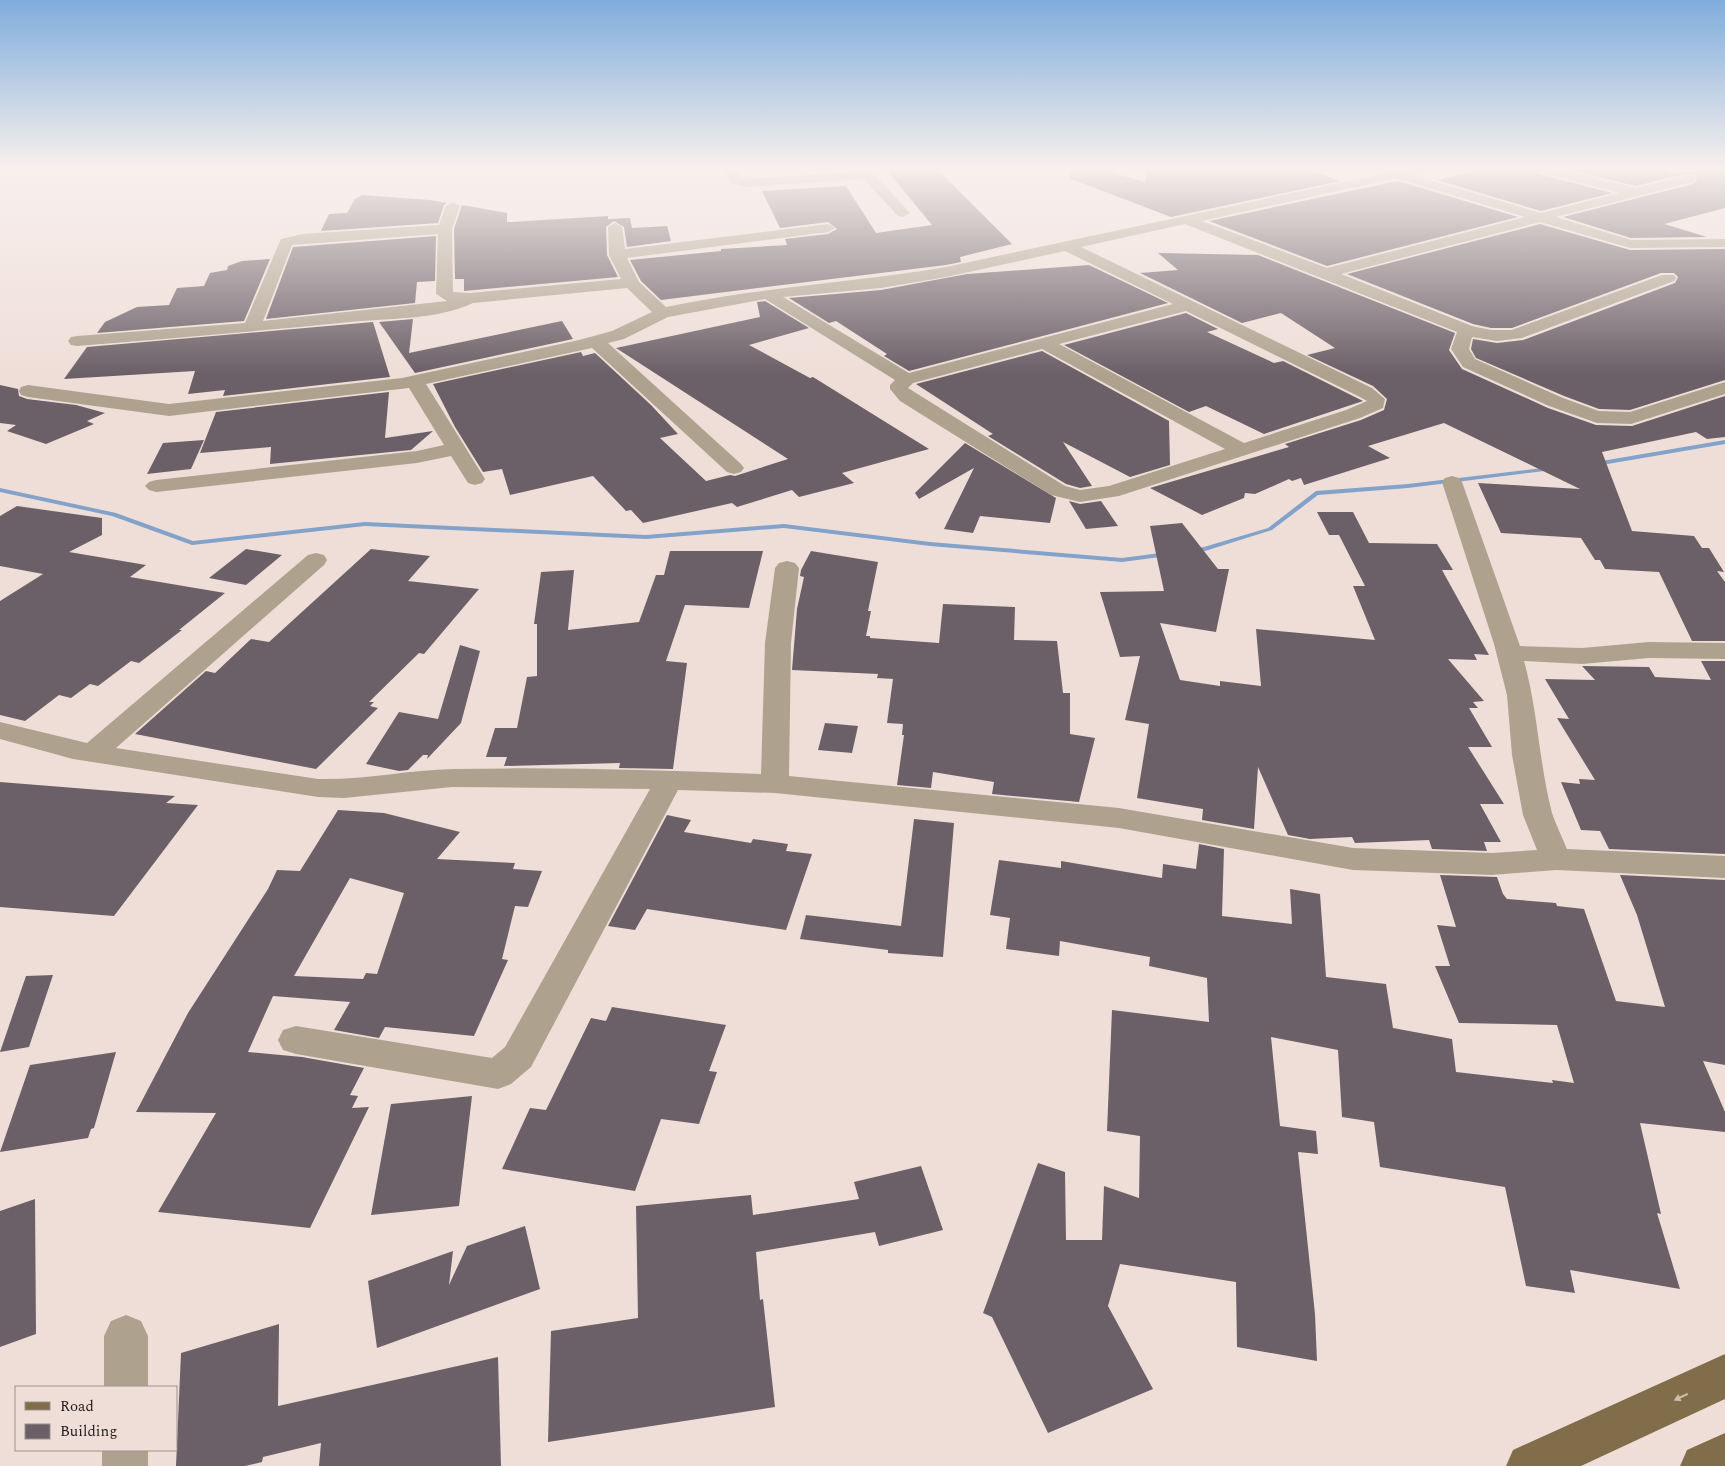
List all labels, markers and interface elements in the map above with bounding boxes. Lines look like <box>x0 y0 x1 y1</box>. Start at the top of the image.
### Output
legend <box>15 1386 178 1451</box>
one-way arrow <box>1674 1393 1688 1401</box>
text: Road <box>60 1395 94 1418</box>
text: Building <box>60 1420 117 1443</box>

